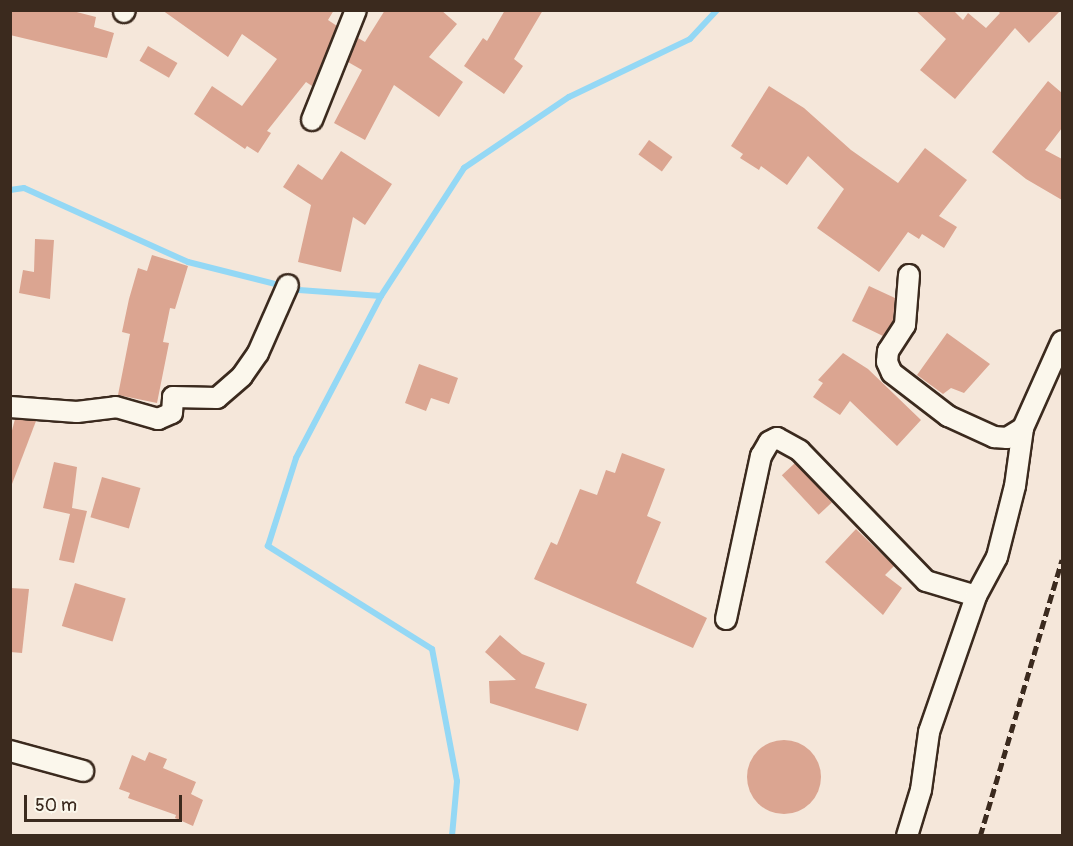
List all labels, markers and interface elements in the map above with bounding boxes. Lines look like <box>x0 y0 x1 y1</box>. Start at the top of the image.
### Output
scale bar <box>27 783 184 821</box>
text: 50 m <box>35 794 77 817</box>

